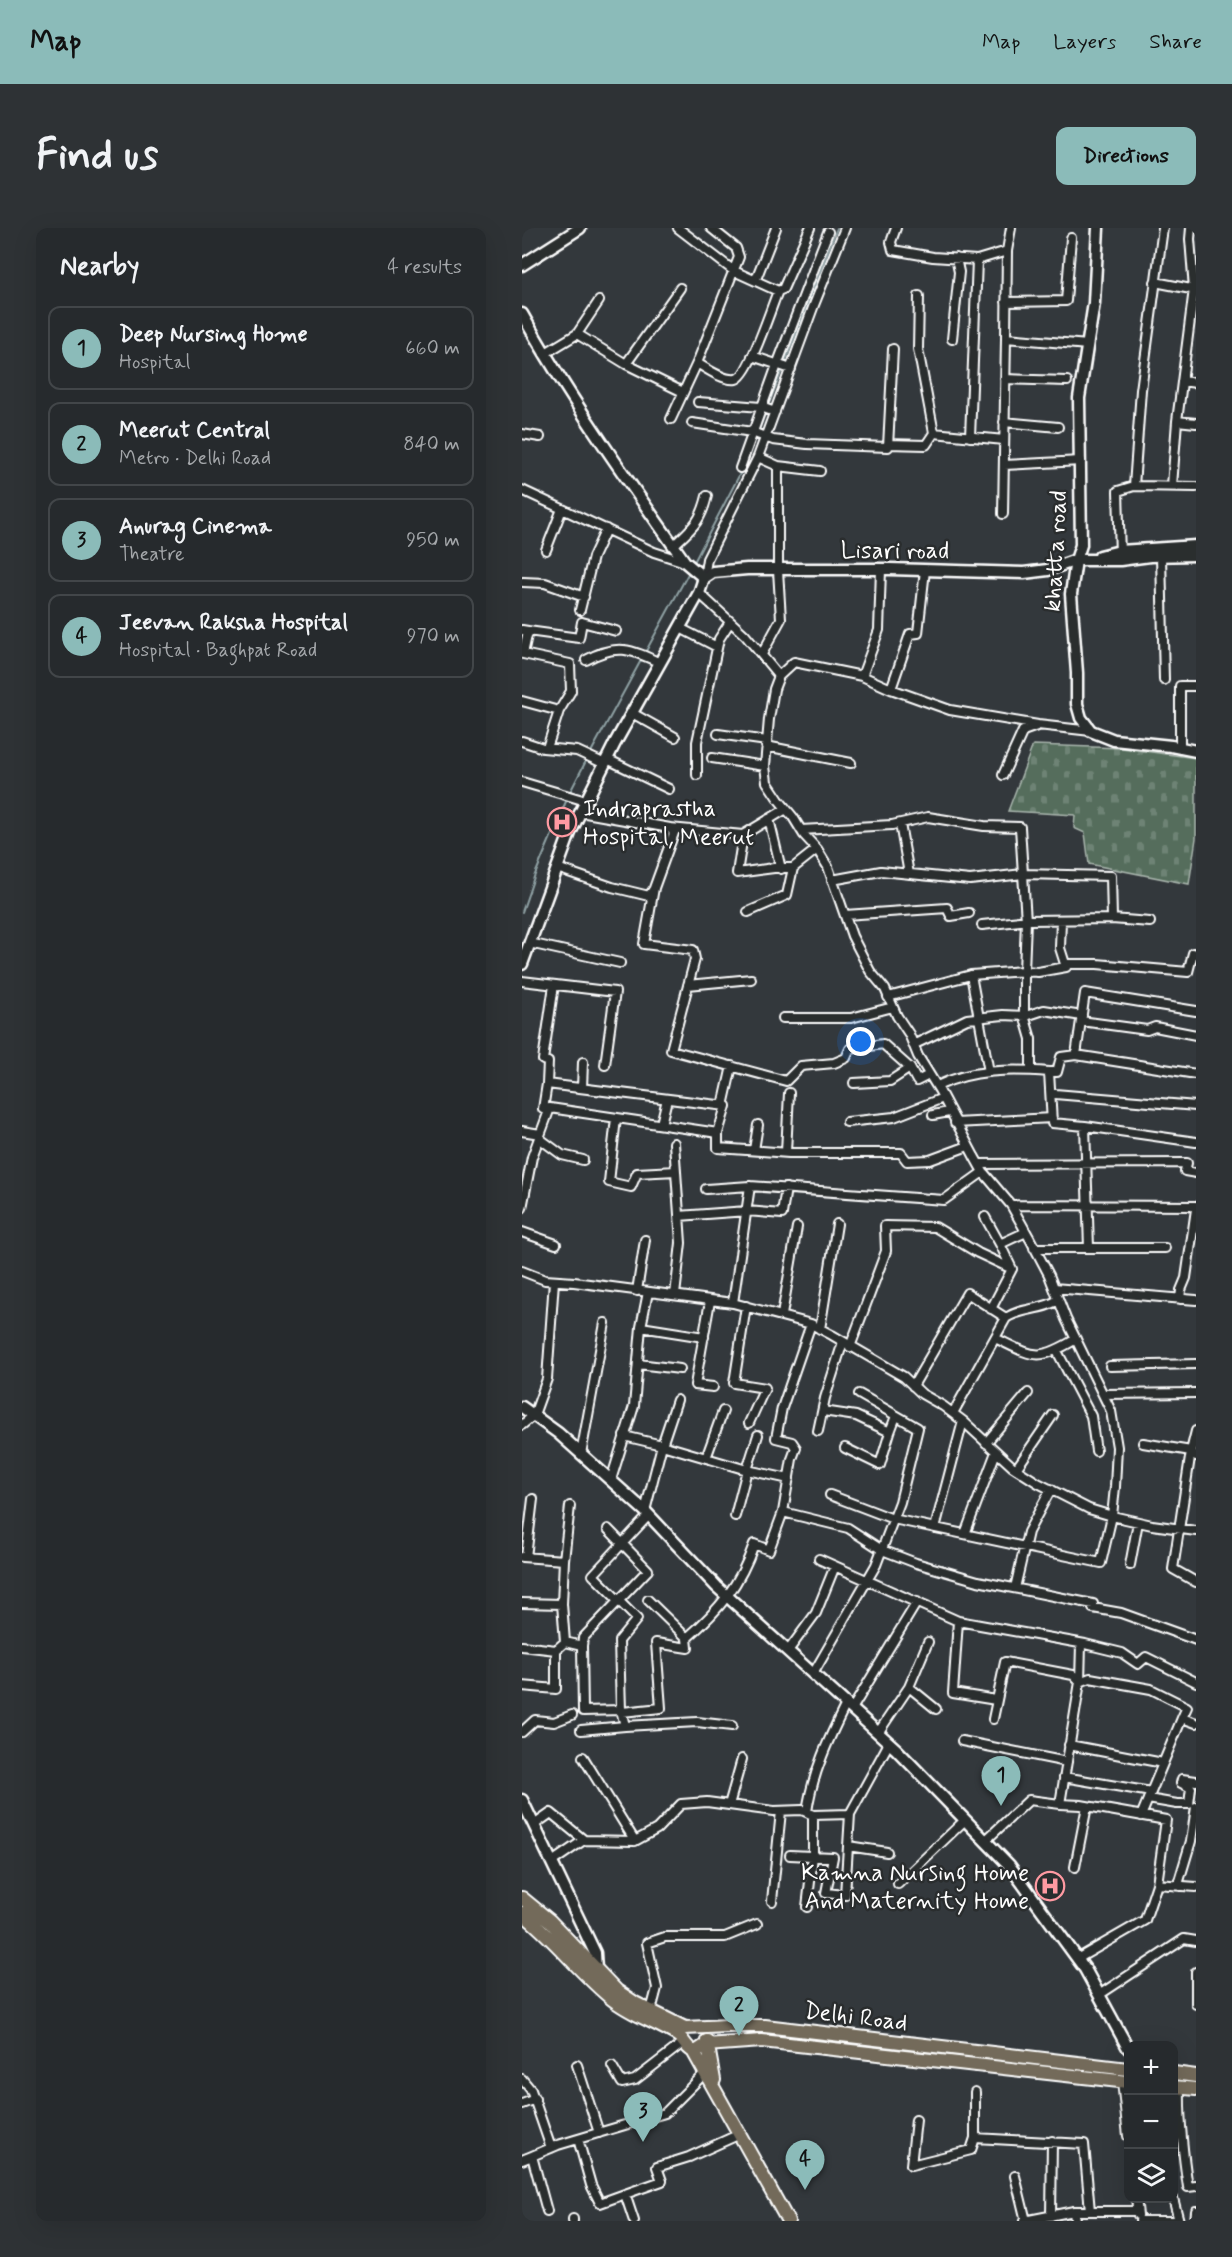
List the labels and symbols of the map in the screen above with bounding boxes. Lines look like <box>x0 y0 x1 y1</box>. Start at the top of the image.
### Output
street label: khatta road <box>1038 490 1075 613</box>
street label: Lisari road <box>841 536 949 567</box>
place label: Indraprastha Hospital, Meerut <box>583 794 754 853</box>
hospital icon: Indraprastha Hospital, Meerut <box>546 806 578 838</box>
your location <box>846 1027 875 1056</box>
pin: 1 <box>982 1756 1020 1806</box>
place label: Kamna Nursing Home And Maternity Home <box>801 1858 1029 1917</box>
hospital icon: Kamna Nursing Home And Maternity Home <box>1034 1870 1066 1902</box>
pin: 2 <box>720 1986 758 2036</box>
street label: Delhi Road <box>803 1996 909 2039</box>
pin: 3 <box>624 2092 662 2142</box>
pin: 4 <box>786 2140 824 2190</box>

